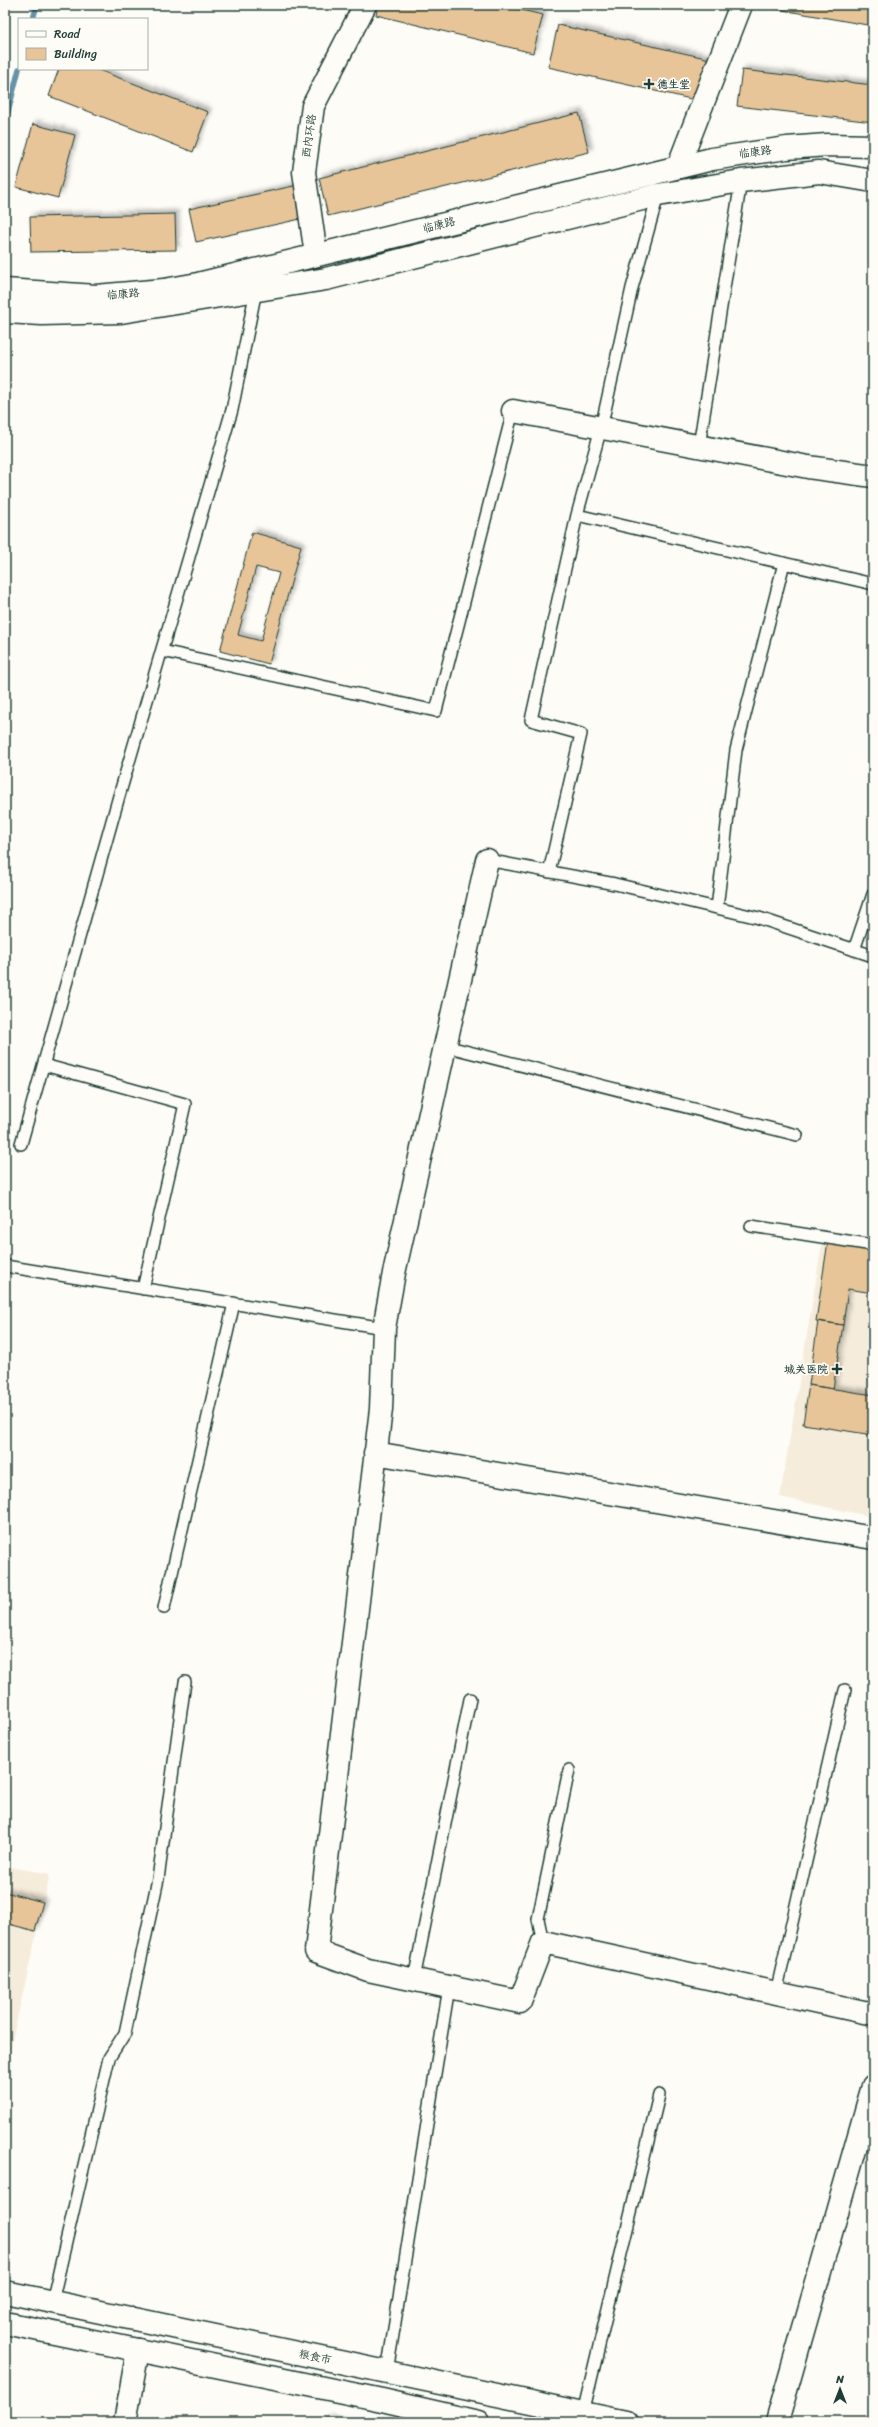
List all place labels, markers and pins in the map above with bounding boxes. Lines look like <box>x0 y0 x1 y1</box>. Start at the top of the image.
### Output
place label: 德生堂 <box>657 75 690 94</box>
marker: 德生堂 <box>644 79 654 89</box>
place label: 城关医院 <box>784 1360 828 1379</box>
marker: 城关医院 <box>831 1363 843 1375</box>

